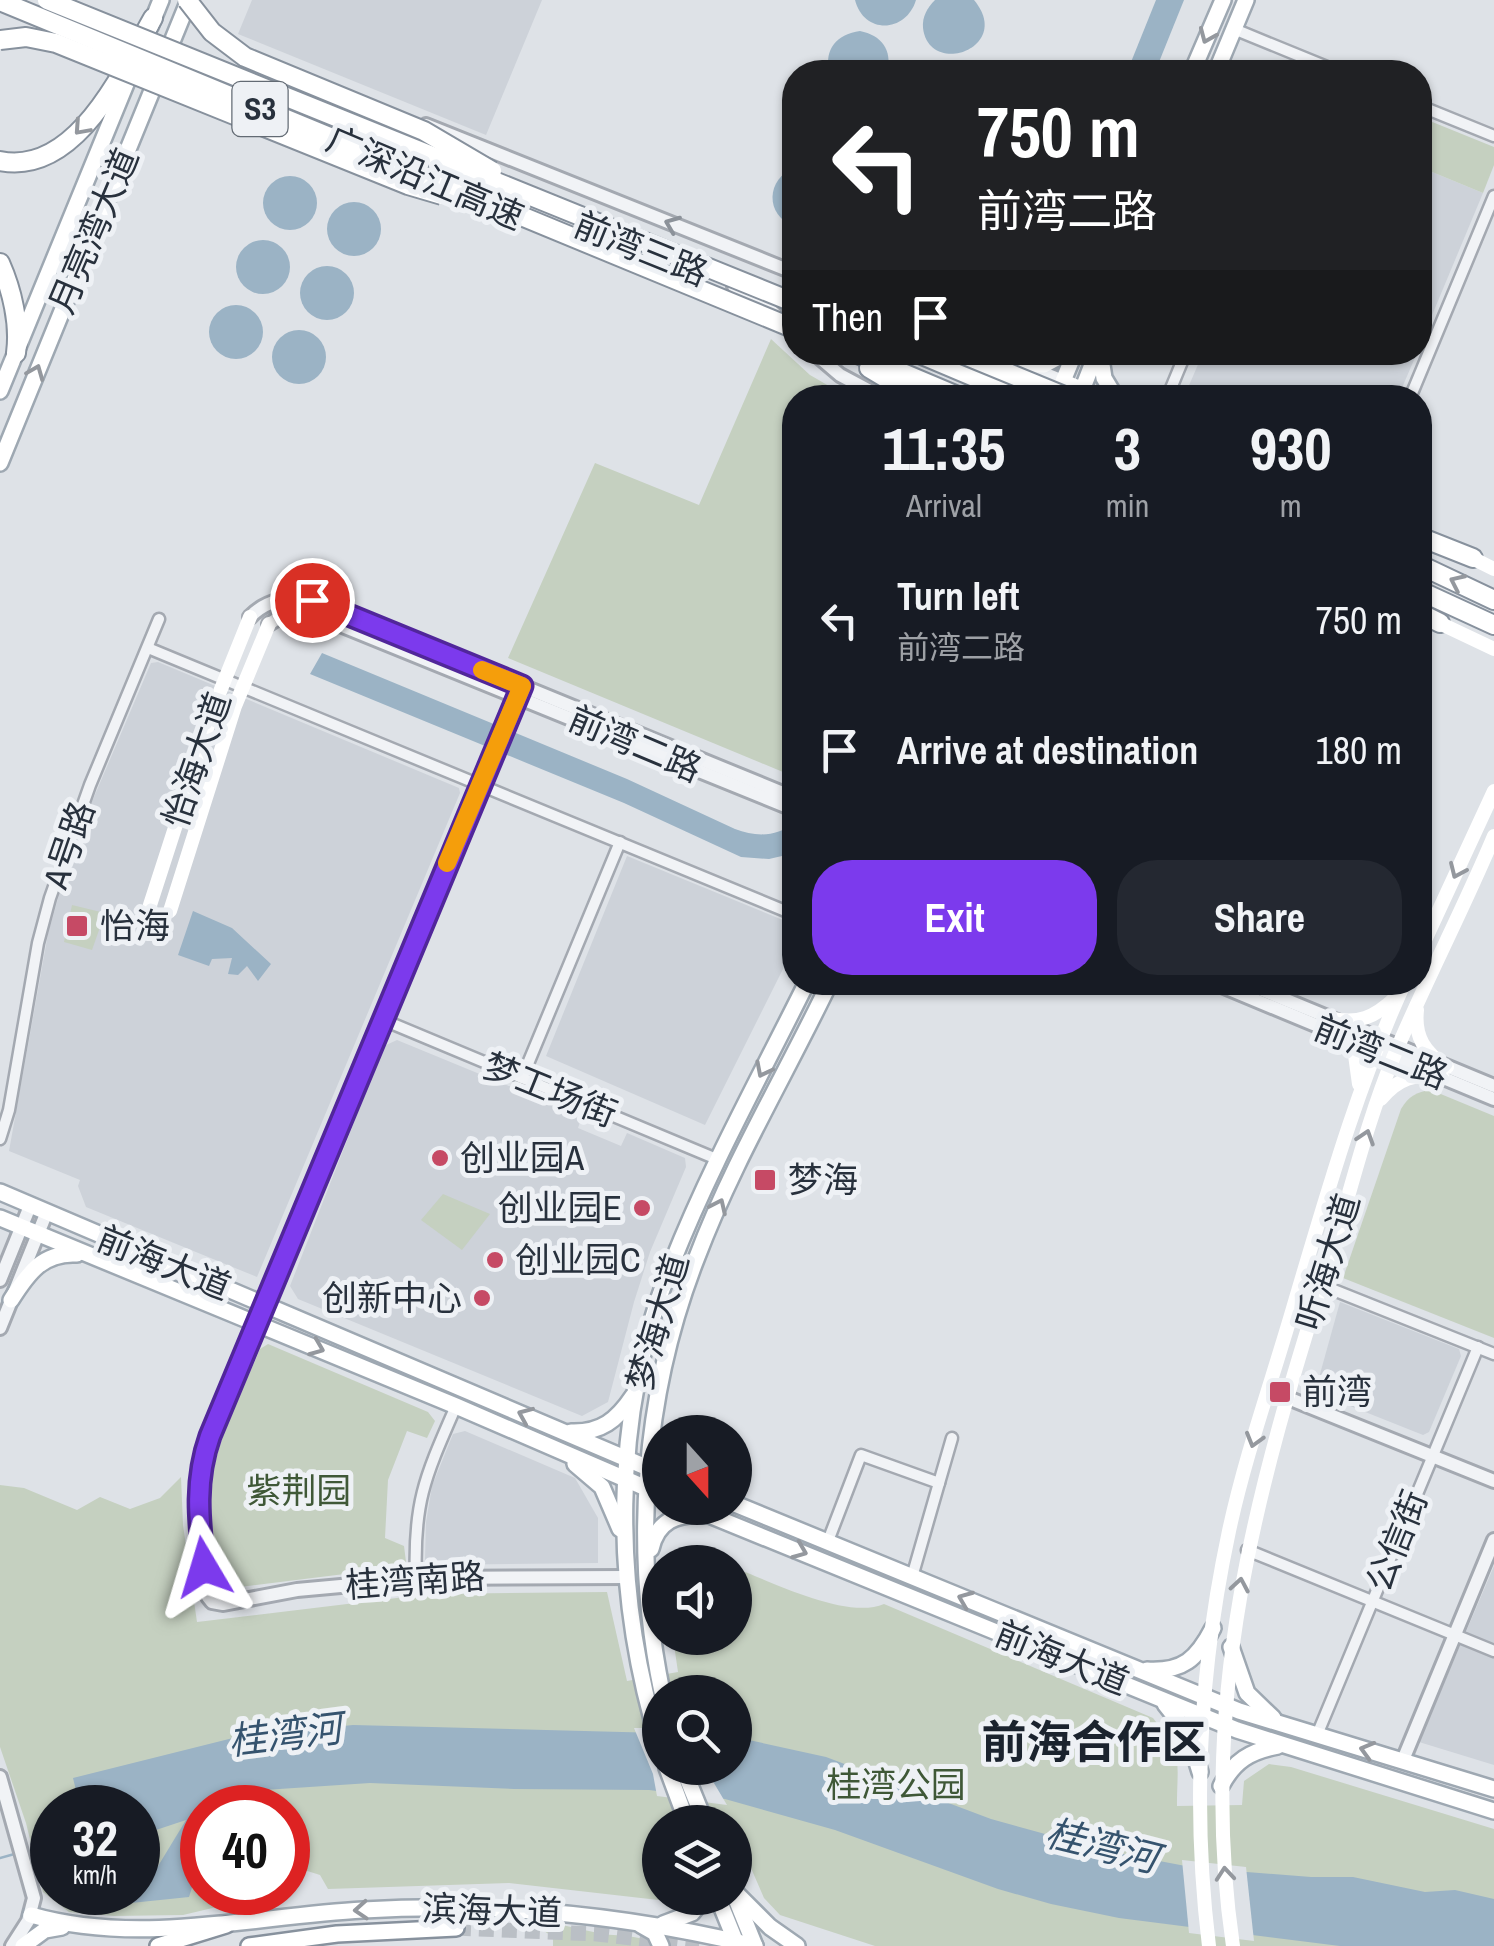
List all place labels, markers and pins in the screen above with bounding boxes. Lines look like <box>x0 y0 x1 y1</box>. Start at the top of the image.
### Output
pin <box>270 558 355 643</box>
place label: 怡海 <box>100 902 170 949</box>
marker: 怡海 <box>64 913 90 939</box>
place label: 创业园A <box>460 1134 585 1181</box>
marker: 创业园A <box>429 1147 451 1169</box>
place label: 梦海 <box>788 1156 858 1203</box>
marker: 梦海 <box>752 1167 778 1193</box>
place label: 创业园E <box>498 1184 622 1231</box>
marker: 创业园E <box>631 1197 653 1219</box>
place label: 创业园C <box>515 1236 641 1283</box>
marker: 创业园C <box>484 1249 506 1271</box>
place label: 创新中心 <box>322 1274 462 1321</box>
marker: 创新中心 <box>471 1287 493 1309</box>
place label: 前湾 <box>1302 1368 1372 1415</box>
marker: 前湾 <box>1267 1379 1293 1405</box>

